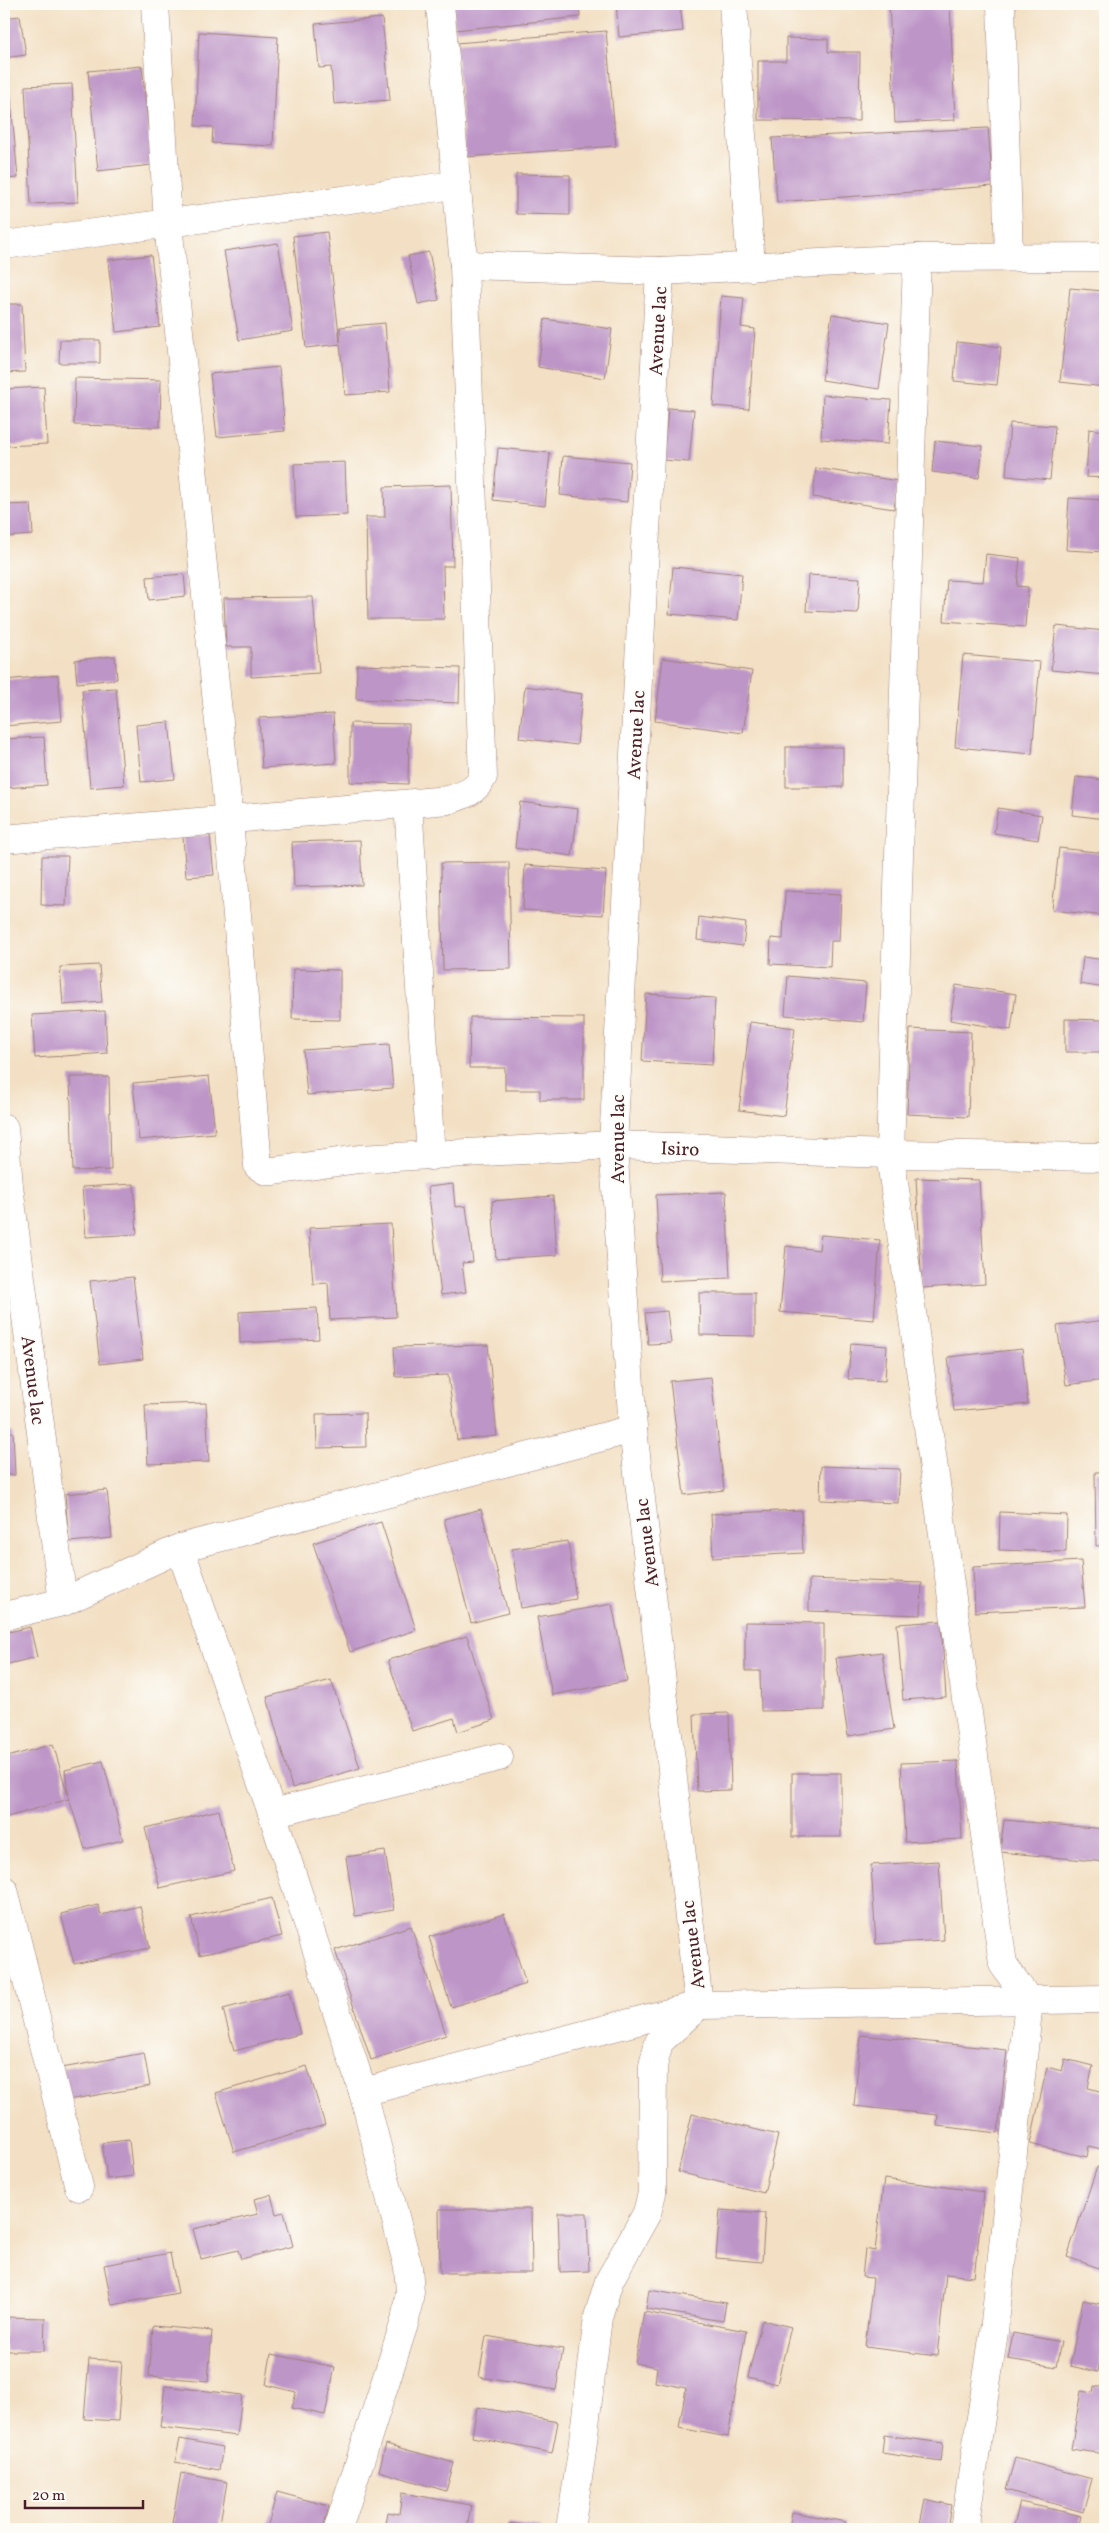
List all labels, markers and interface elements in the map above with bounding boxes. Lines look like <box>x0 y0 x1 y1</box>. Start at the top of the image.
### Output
street label: Avenue lac <box>644 286 674 377</box>
street label: Avenue lac <box>622 690 652 781</box>
street label: Avenue lac <box>606 1094 632 1184</box>
street label: Isiro <box>660 1136 700 1164</box>
street label: Avenue lac <box>14 1334 50 1426</box>
street label: Avenue lac <box>630 1497 666 1589</box>
street label: Avenue lac <box>676 1899 712 1991</box>
scale bar <box>25 2478 142 2510</box>
text: 20 m <box>32 2486 65 2507</box>

